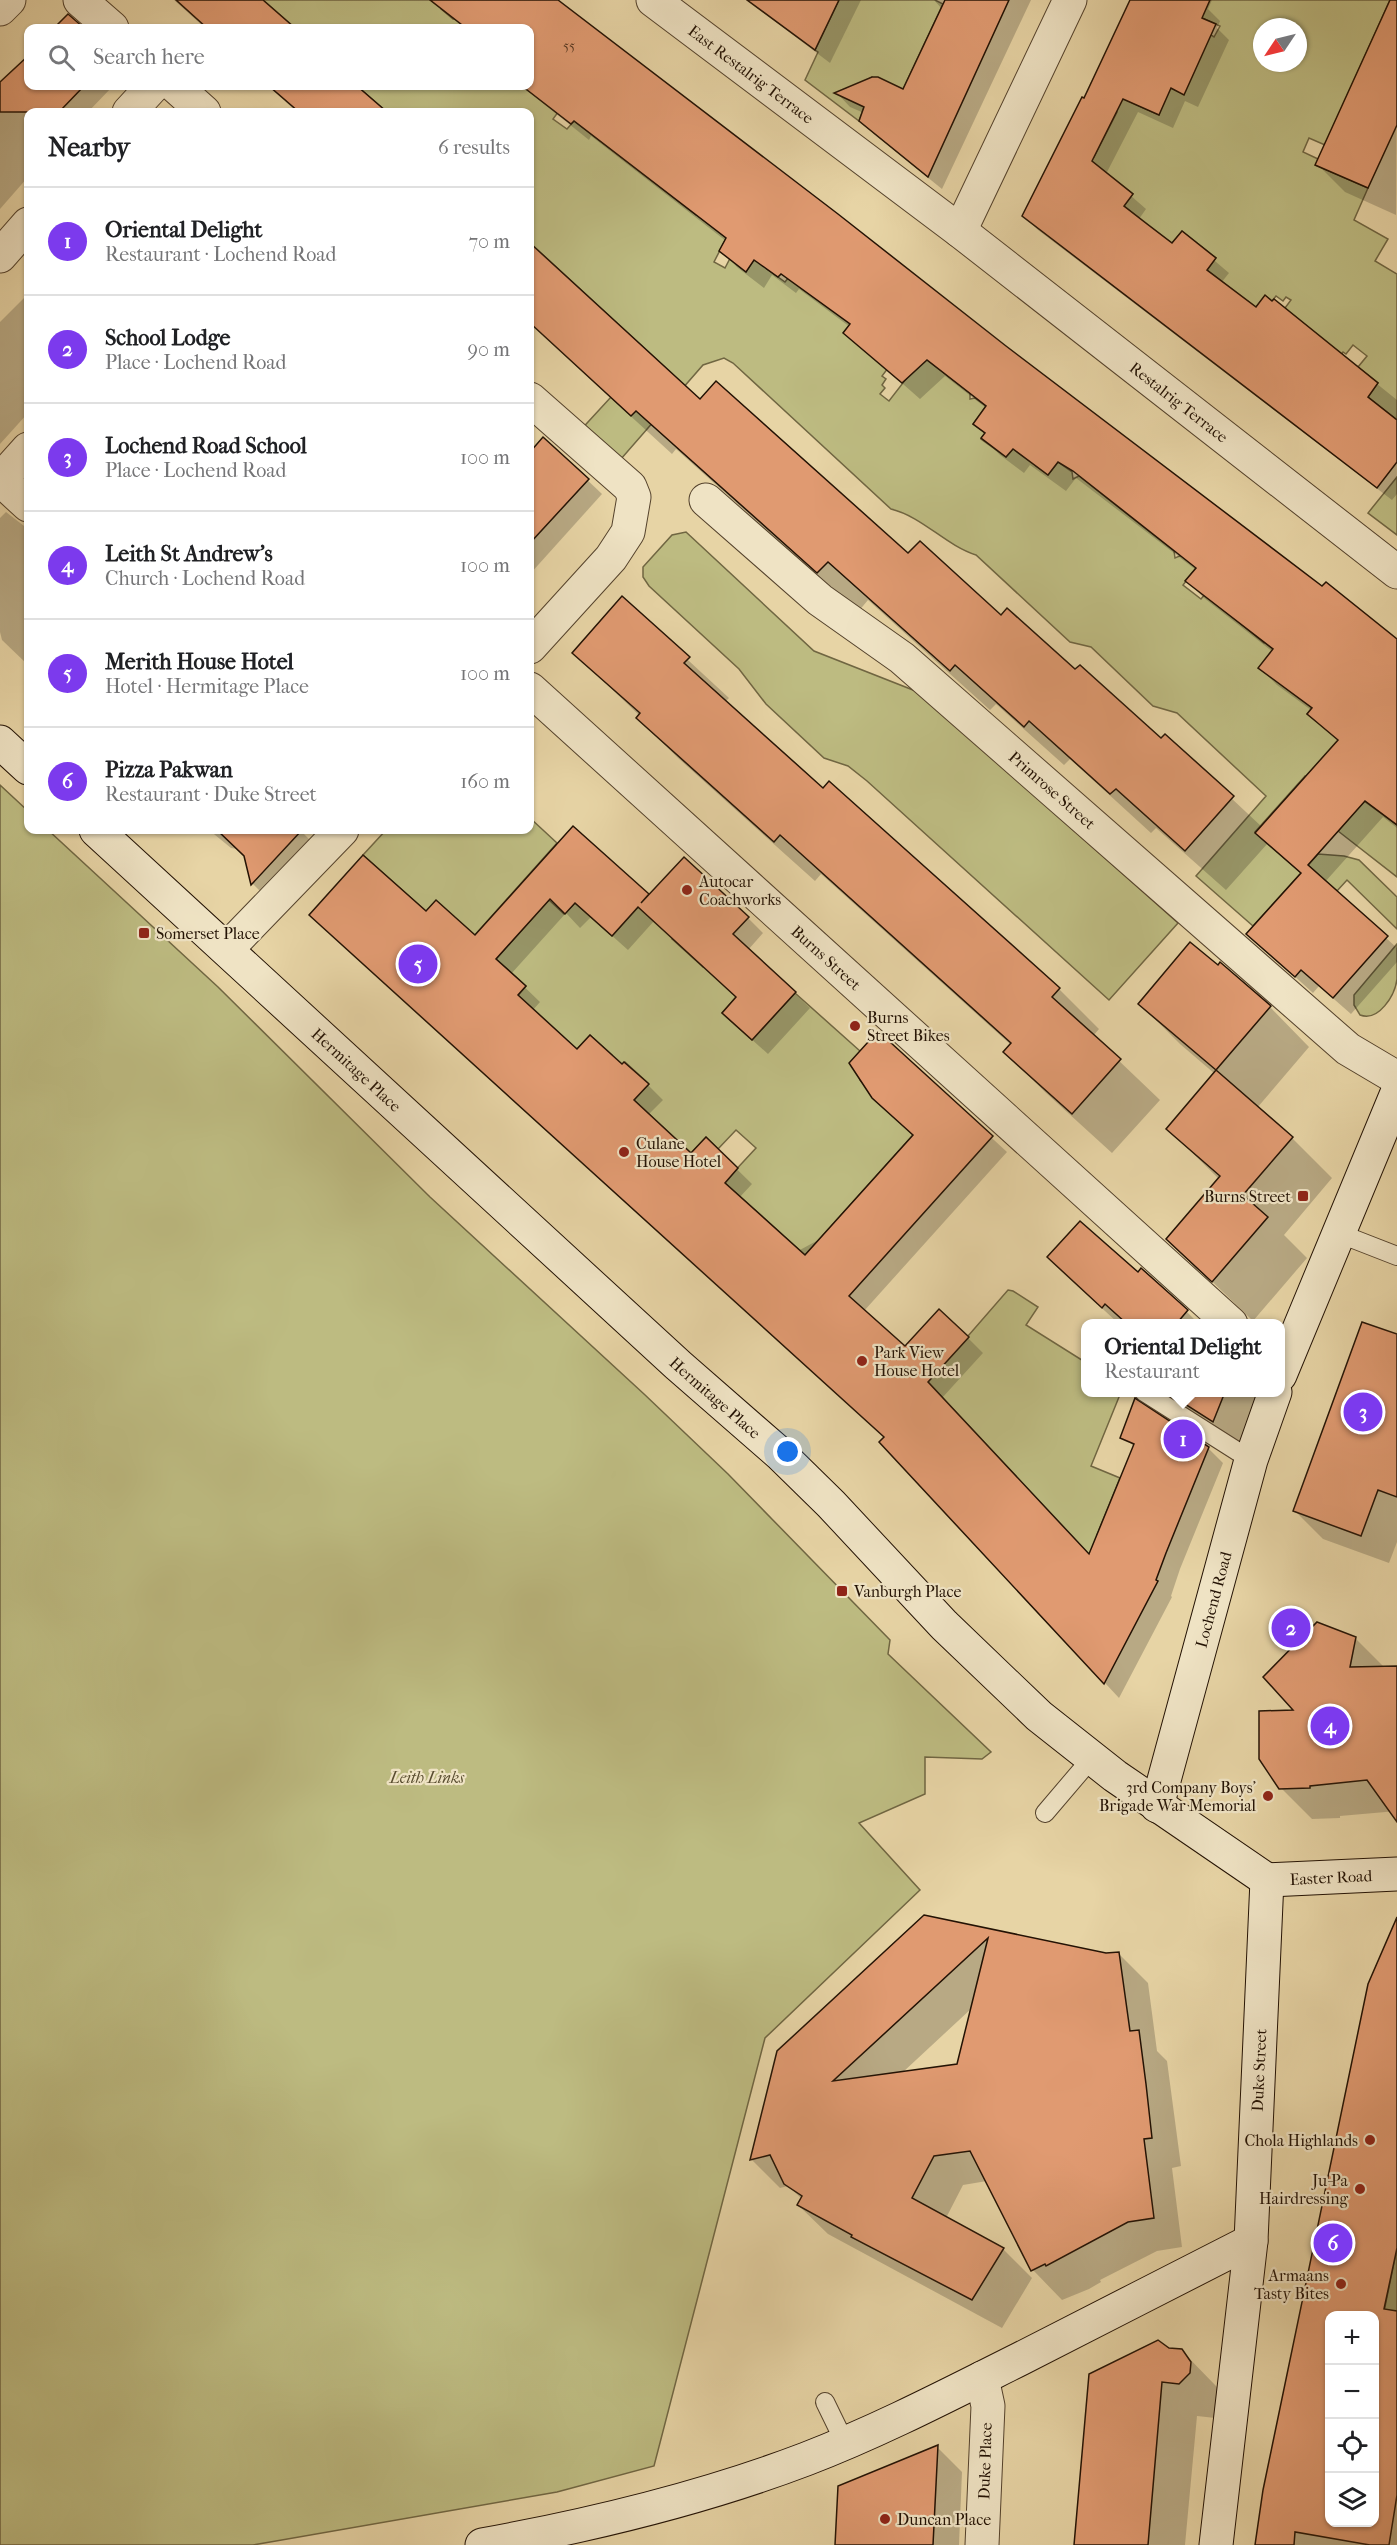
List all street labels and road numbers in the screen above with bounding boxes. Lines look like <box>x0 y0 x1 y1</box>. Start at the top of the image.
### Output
street label: East Restalrig Terrace <box>685 21 818 127</box>
street label: Restalrig Terrace <box>1126 358 1232 446</box>
street label: Primrose Street <box>1005 747 1100 833</box>
street label: Burns Street <box>788 921 865 994</box>
street label: Hermitage Place <box>308 1024 405 1115</box>
street label: Hermitage Place <box>666 1353 765 1442</box>
street label: Lochend Road <box>1191 1549 1235 1650</box>
street label: Easter Road <box>1289 1866 1373 1888</box>
street label: Duke Street <box>1247 2028 1270 2112</box>
street label: Duke Place <box>974 2422 996 2500</box>

